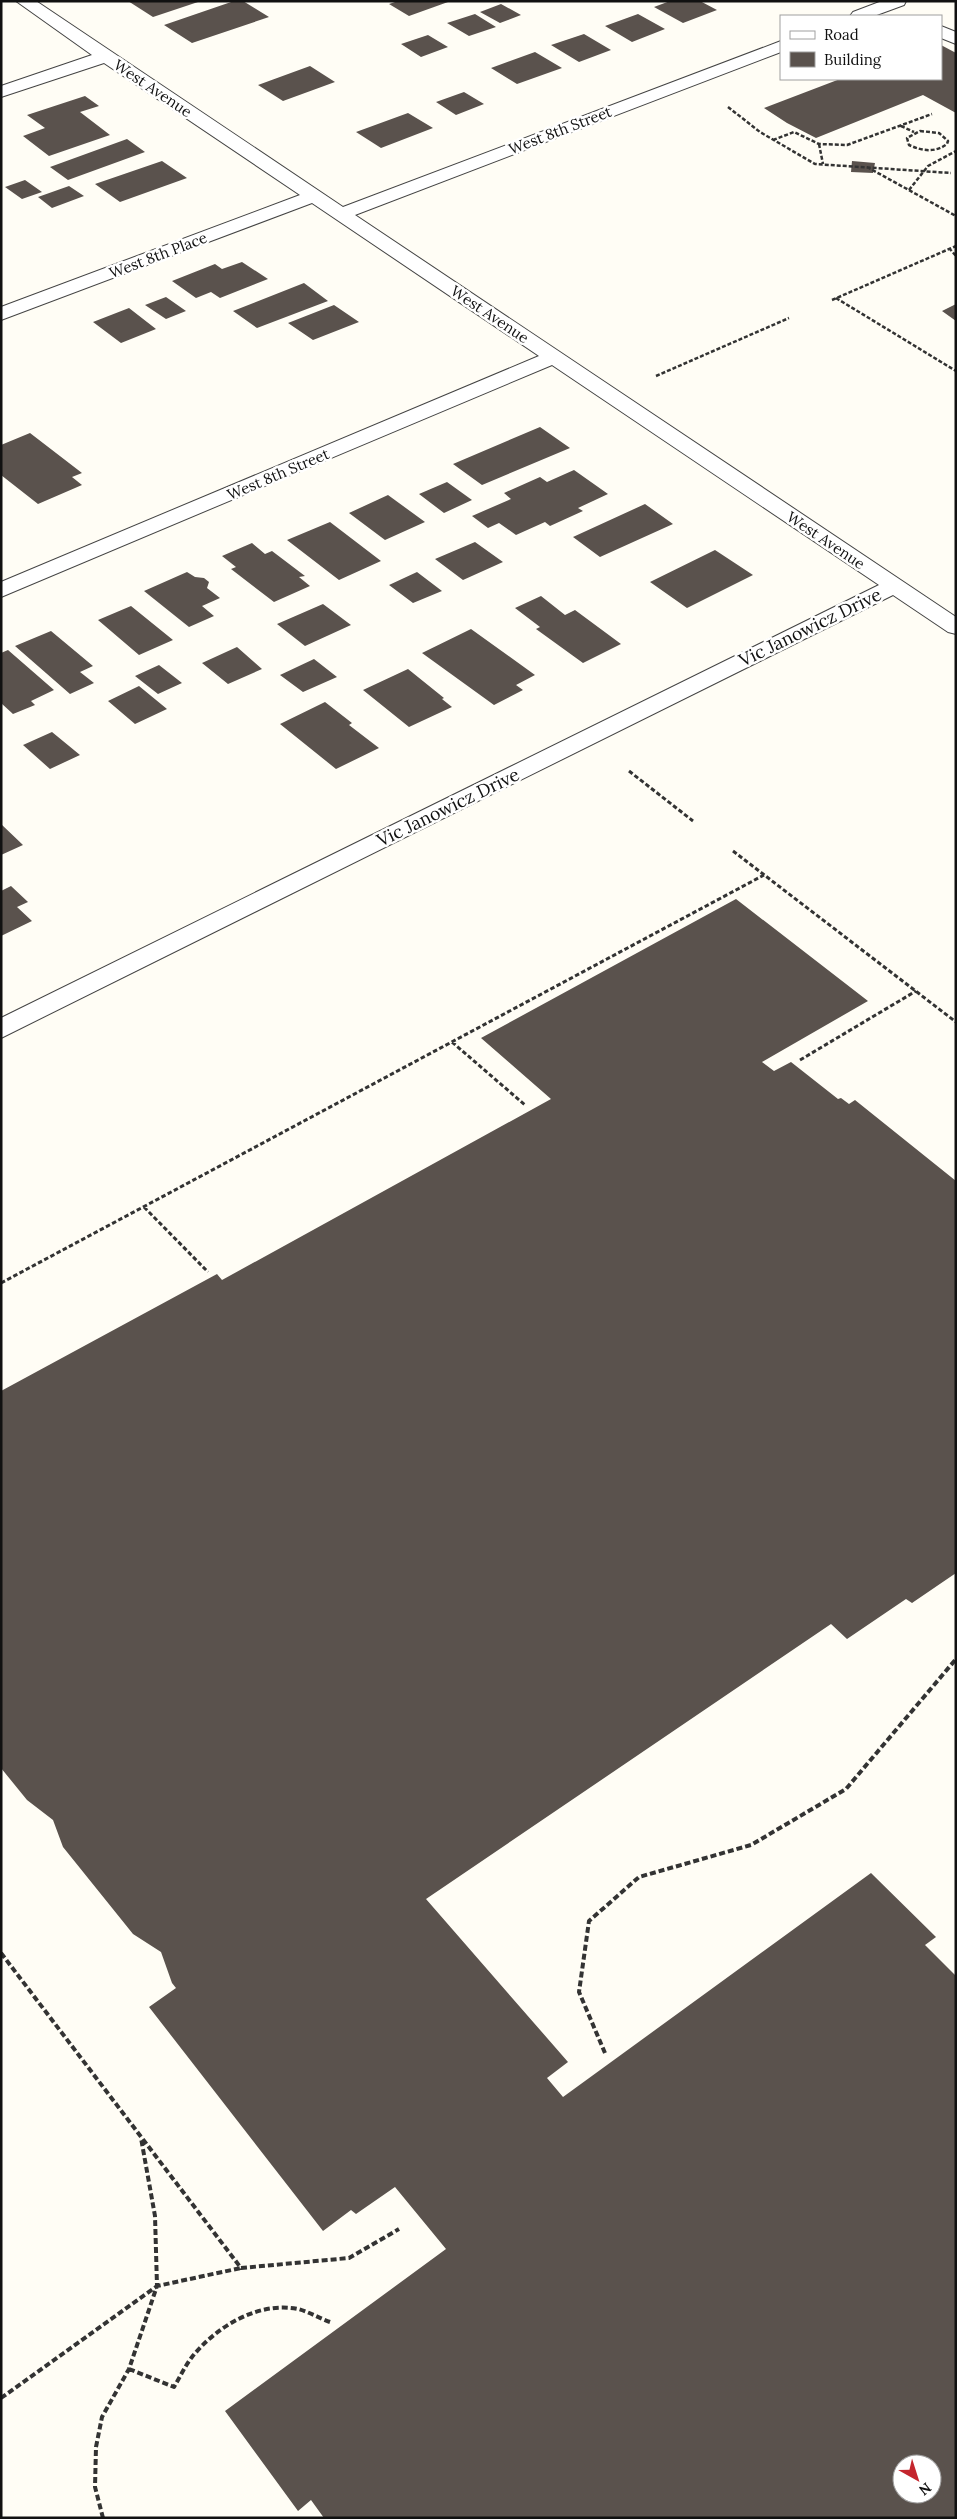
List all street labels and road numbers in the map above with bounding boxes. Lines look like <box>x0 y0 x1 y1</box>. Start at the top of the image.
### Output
street label: West Avenue <box>110 55 196 121</box>
street label: West 8th Street <box>506 102 614 158</box>
street label: West 8th Place <box>106 228 210 282</box>
street label: West Avenue <box>447 281 533 347</box>
street label: West 8th Street <box>224 444 332 504</box>
street label: West Avenue <box>783 507 869 573</box>
street label: Vic Janowicz Drive <box>734 582 885 672</box>
street label: Vic Janowicz Drive <box>372 762 523 852</box>

